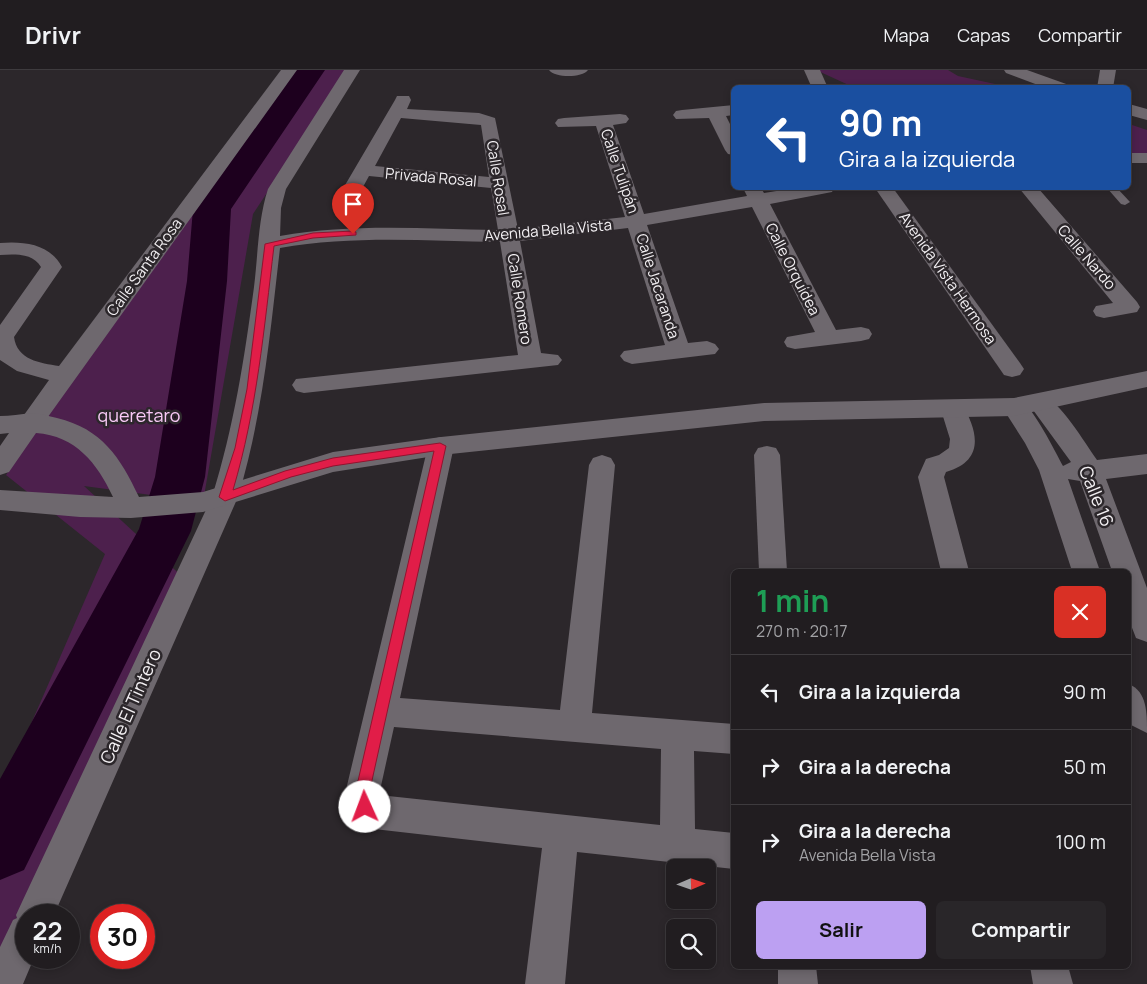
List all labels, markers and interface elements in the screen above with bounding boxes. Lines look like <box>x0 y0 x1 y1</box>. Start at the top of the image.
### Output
text: Drivr <box>25 18 81 51</box>
text: Mapa <box>883 23 929 47</box>
text: Capas <box>957 23 1010 47</box>
text: Compartir <box>1038 23 1122 47</box>
text: 90 m <box>839 99 922 147</box>
icon: left <box>756 105 821 170</box>
street label: Calle Tulipán <box>596 126 644 216</box>
street label: Calle Rosal <box>482 139 514 217</box>
text: Gira a la izquierda <box>839 144 1015 174</box>
street label: Privada Rosal <box>384 163 478 191</box>
pin <box>332 183 374 234</box>
icon: arrive <box>339 190 367 218</box>
street label: Avenida Vista Hermosa <box>894 208 1002 348</box>
street label: Calle Santa Rosa <box>101 214 187 320</box>
street label: Avenida Bella Vista <box>483 214 613 246</box>
street label: Calle Orquídea <box>761 219 825 319</box>
street label: Calle Nardo <box>1053 220 1121 294</box>
street label: Calle Jacaranda <box>631 231 685 341</box>
street label: Calle Romero <box>502 252 538 346</box>
park label: queretaro <box>98 403 180 427</box>
street label: Calle 16 <box>1074 462 1120 530</box>
text: 1 min <box>756 580 829 621</box>
button: close <box>1054 586 1106 638</box>
text: 270 m · 20:17 <box>756 620 848 642</box>
street label: Calle El Tintero <box>94 645 166 767</box>
icon: left <box>756 678 784 706</box>
text: Gira a la izquierda <box>799 679 960 705</box>
text: 90 m <box>1063 679 1106 705</box>
icon: right <box>756 753 784 781</box>
text: Gira a la derecha <box>799 754 951 780</box>
text: 50 m <box>1064 754 1106 780</box>
position arrow <box>338 780 390 832</box>
text: Gira a la derecha <box>799 818 951 844</box>
icon: right <box>756 828 784 856</box>
text: 100 m <box>1055 829 1106 855</box>
text: Avenida Bella Vista <box>799 844 936 866</box>
north arrow <box>666 859 716 909</box>
map controls <box>666 859 716 969</box>
button: Salir <box>756 901 926 959</box>
button: Compartir <box>936 901 1106 959</box>
speed limit sign: 30 <box>90 904 155 969</box>
text: 22 <box>33 913 62 948</box>
button: search <box>666 919 716 969</box>
text: km/h <box>34 940 61 957</box>

